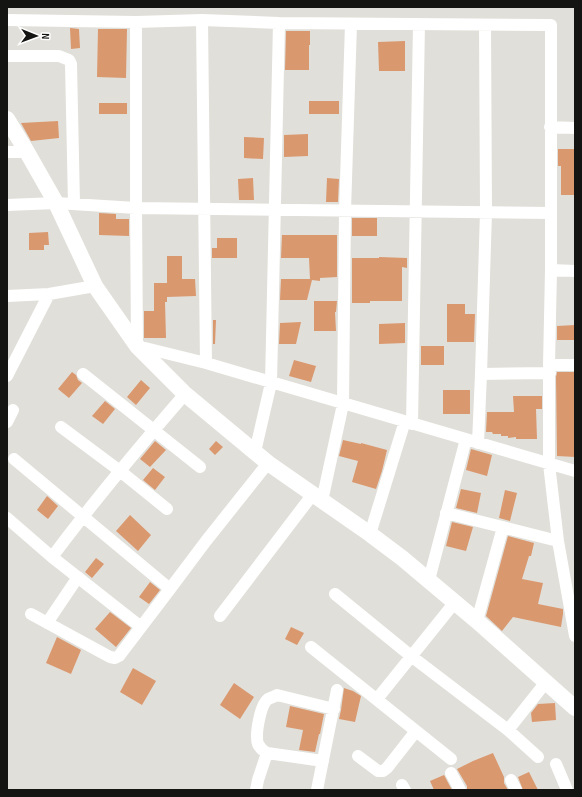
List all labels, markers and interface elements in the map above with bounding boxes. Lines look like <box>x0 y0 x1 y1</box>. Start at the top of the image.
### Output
north arrow <box>16 16 56 56</box>
text: N <box>39 33 52 39</box>

